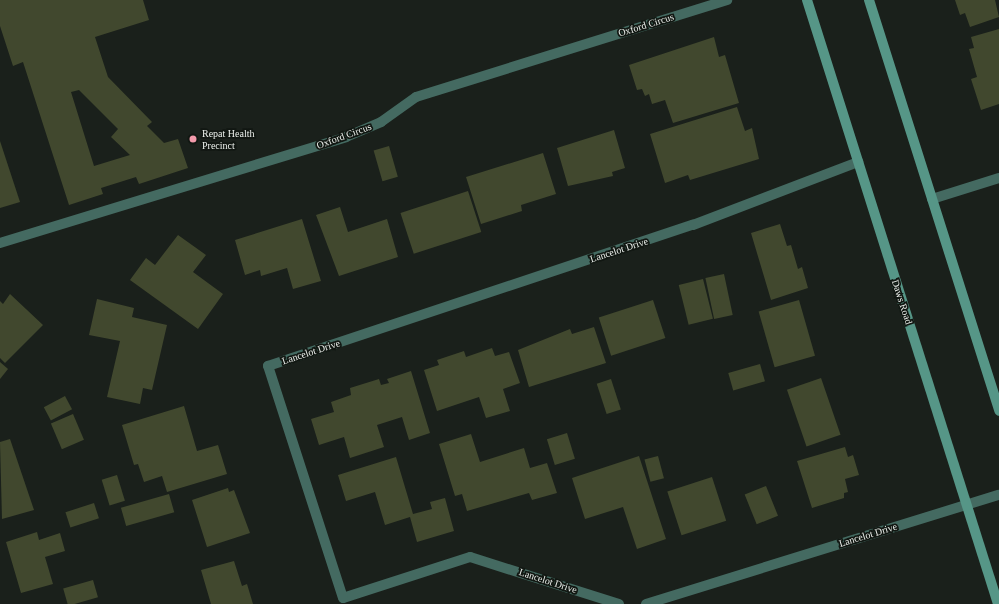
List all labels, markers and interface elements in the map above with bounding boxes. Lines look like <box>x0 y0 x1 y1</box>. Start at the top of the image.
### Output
street label: Oxford Circus <box>617 11 675 39</box>
street label: Oxford Circus <box>315 121 373 151</box>
place label: Repat Health Precinct <box>202 127 254 150</box>
marker: Repat Health Precinct <box>187 133 199 145</box>
street label: Lancelot Drive <box>588 235 650 265</box>
street label: Daws Road <box>889 278 915 326</box>
street label: Lancelot Drive <box>280 337 342 367</box>
street label: Lancelot Drive <box>837 520 899 550</box>
street label: Lancelot Drive <box>517 566 579 596</box>

